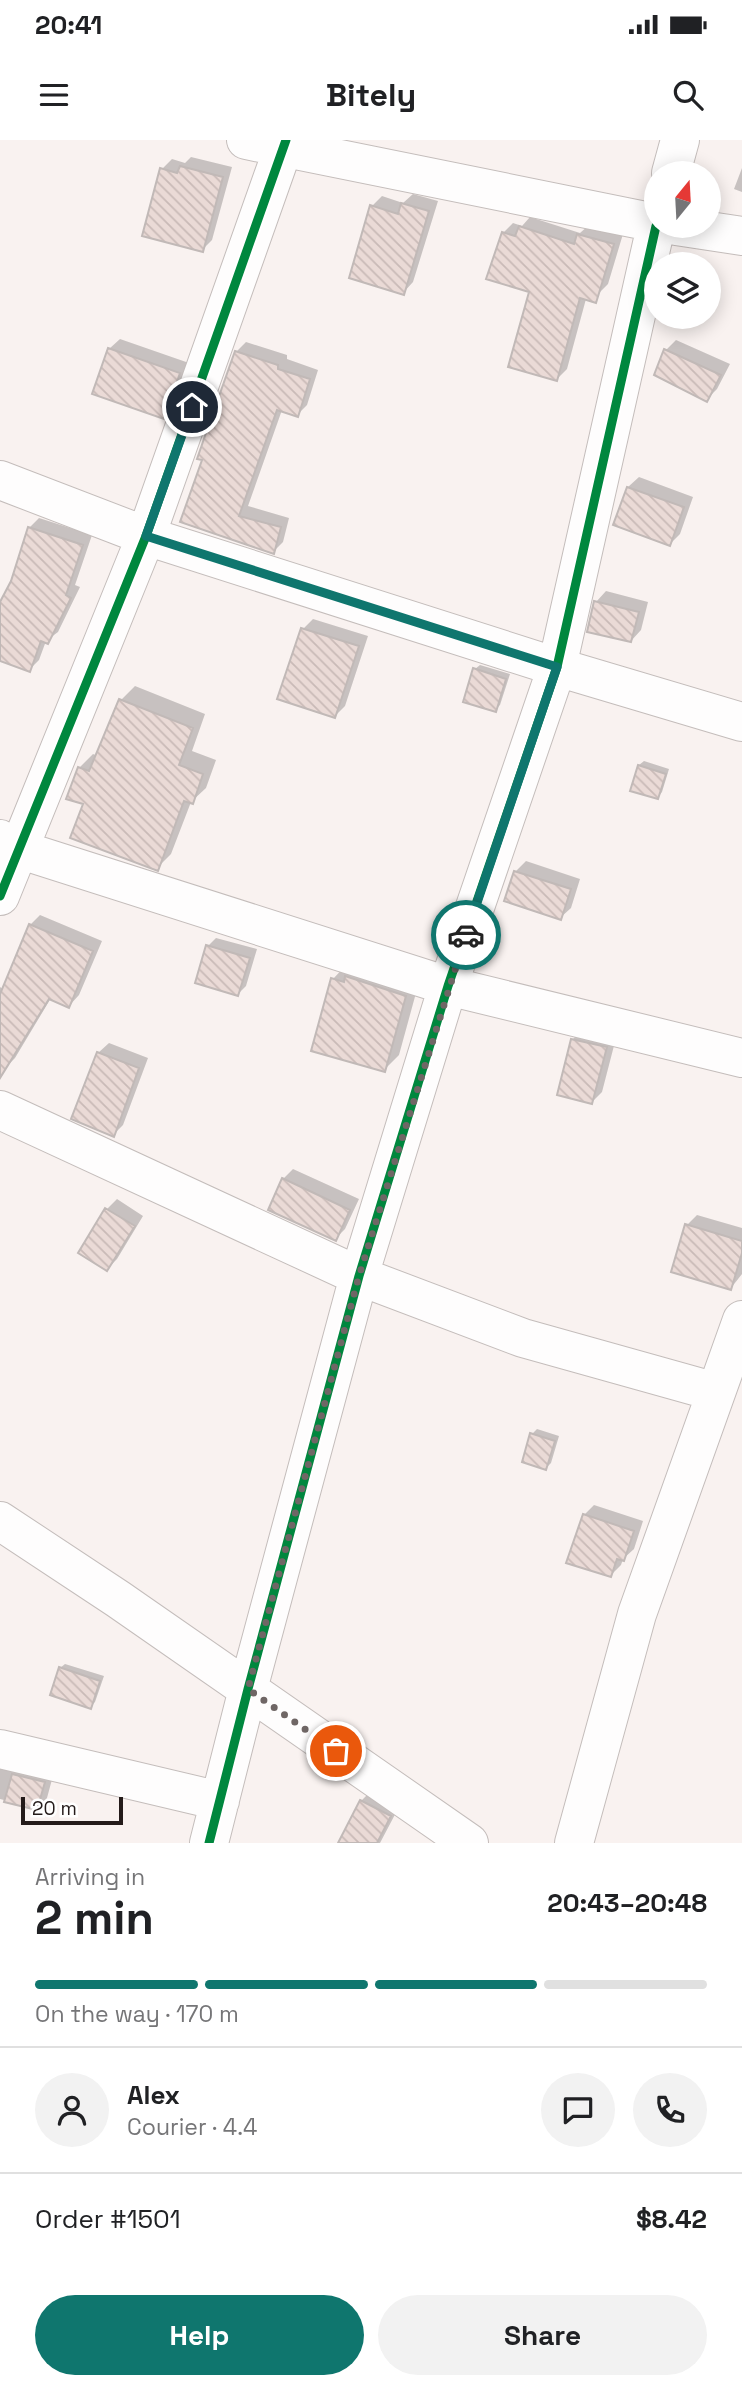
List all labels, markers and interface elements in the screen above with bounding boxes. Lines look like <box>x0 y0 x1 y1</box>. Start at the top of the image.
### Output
text: 20:41 <box>35 8 102 42</box>
text: Bitely <box>326 75 416 115</box>
icon: menu <box>35 76 73 114</box>
icon: search <box>669 76 707 114</box>
north arrow <box>644 161 721 238</box>
map controls <box>644 161 721 329</box>
button: layers <box>644 252 721 329</box>
pin <box>162 377 222 437</box>
icon: home <box>173 388 211 426</box>
courier <box>431 900 501 970</box>
icon: car <box>447 916 485 954</box>
pin <box>306 1721 366 1781</box>
icon: bag <box>317 1732 355 1770</box>
scale bar <box>21 1794 122 1826</box>
text: 20 m <box>32 1796 77 1821</box>
text: Arriving in <box>35 1862 145 1892</box>
text: 20:43–20:48 <box>547 1886 707 1920</box>
text: 2 min <box>35 1889 154 1947</box>
text: On the way · 170 m <box>35 1999 239 2029</box>
button: person <box>35 2073 109 2147</box>
button: chat <box>541 2073 615 2147</box>
button: phone <box>633 2073 707 2147</box>
text: Alex <box>127 2078 180 2112</box>
text: Courier · 4.4 <box>127 2112 257 2142</box>
text: Order #1501 <box>35 2202 181 2236</box>
text: $8.42 <box>636 2202 707 2236</box>
button: Help <box>35 2295 364 2375</box>
button: Share <box>378 2295 707 2375</box>

